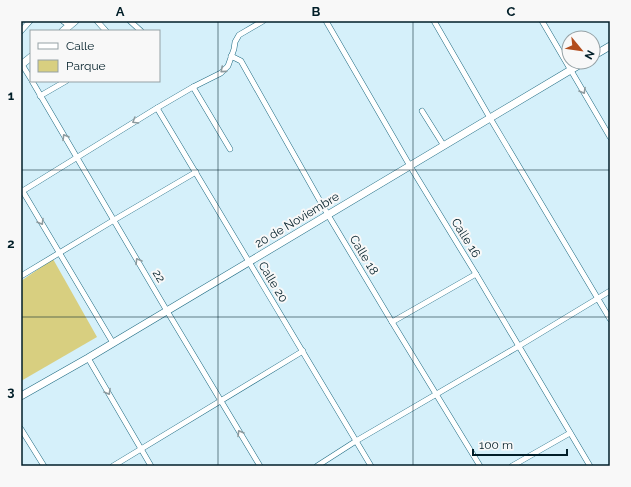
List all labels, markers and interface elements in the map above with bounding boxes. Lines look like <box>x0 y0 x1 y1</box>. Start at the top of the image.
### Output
text: A <box>116 4 125 19</box>
text: B <box>312 4 321 19</box>
text: C <box>507 4 516 19</box>
legend <box>30 30 160 82</box>
north arrow <box>561 30 601 70</box>
text: Calle <box>66 39 94 53</box>
text: N <box>582 48 597 61</box>
text: Parque <box>66 59 106 73</box>
one-way arrow <box>220 65 228 72</box>
one-way arrow <box>578 87 586 94</box>
text: 1 <box>8 88 15 103</box>
one-way arrow <box>132 116 139 124</box>
one-way arrow <box>62 134 69 141</box>
street label: 20 de Noviembre <box>252 189 342 251</box>
street label: Calle 16 <box>448 216 484 260</box>
one-way arrow <box>37 218 44 225</box>
street label: Calle 18 <box>347 233 381 277</box>
text: 2 <box>7 236 15 251</box>
one-way arrow <box>135 258 143 265</box>
street label: Calle 20 <box>255 259 291 305</box>
street label: 22 <box>150 267 168 285</box>
text: 3 <box>7 384 15 399</box>
one-way arrow <box>103 388 110 395</box>
one-way arrow <box>238 430 245 437</box>
scale bar <box>473 431 567 457</box>
text: 100 m <box>479 438 513 452</box>

